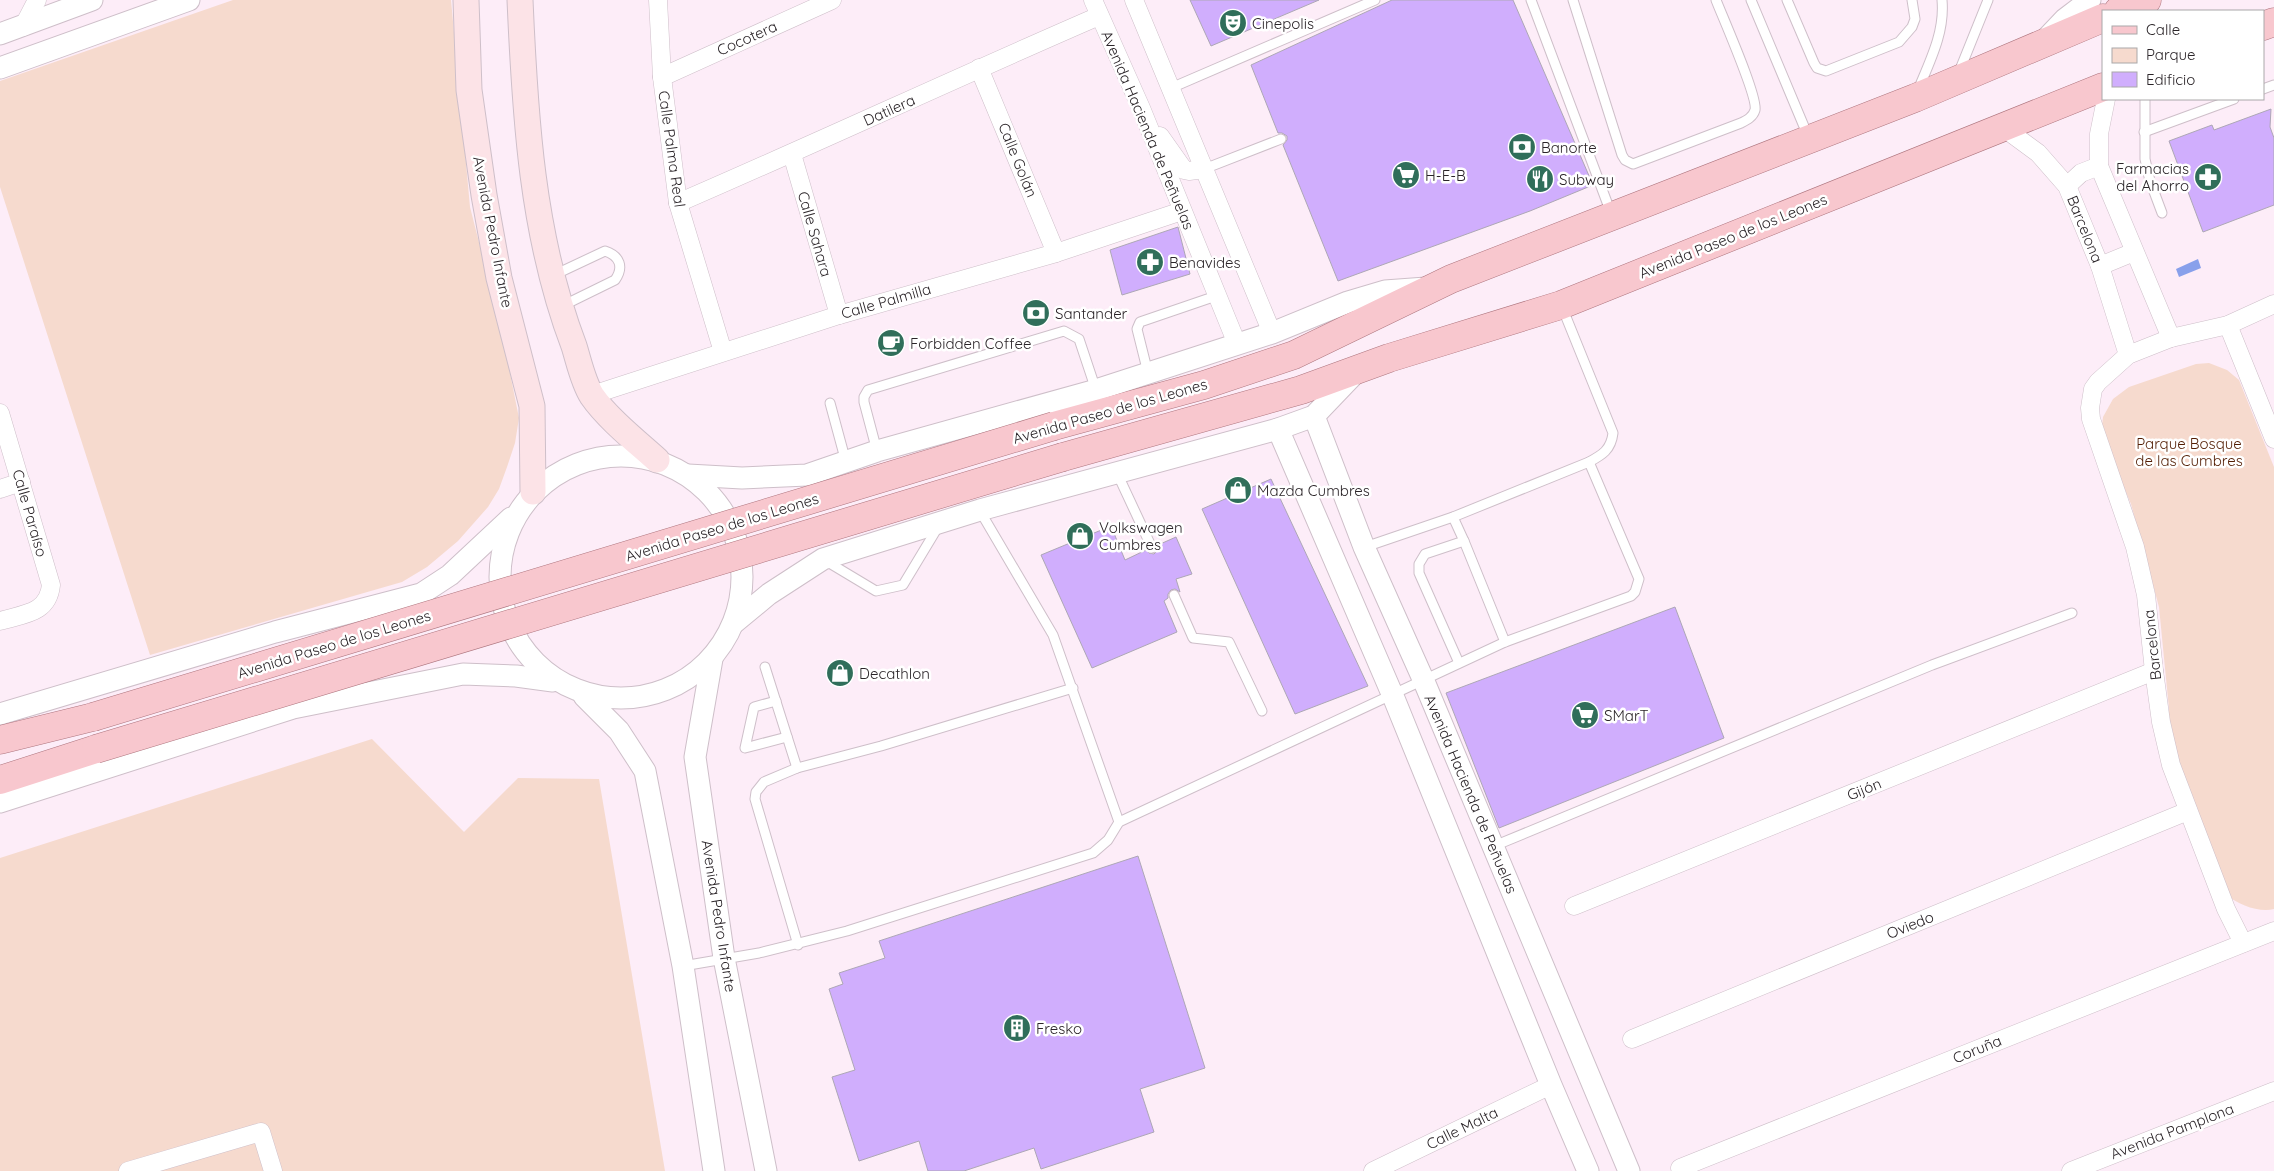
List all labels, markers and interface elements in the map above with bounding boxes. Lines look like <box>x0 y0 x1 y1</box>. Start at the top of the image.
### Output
theatre icon: Cinepolis <box>1218 8 1248 38</box>
legend <box>2102 10 2264 100</box>
place label: Cinepolis <box>1252 14 1314 33</box>
street label: Cocotera <box>714 16 780 60</box>
text: Calle <box>2146 20 2180 39</box>
street label: Avenida Hacienda de Peñuelas <box>1097 28 1199 232</box>
text: Parque <box>2146 45 2196 64</box>
text: Edificio <box>2146 70 2195 89</box>
street label: Calle Palma Real <box>654 89 690 209</box>
street label: Datilera <box>860 90 918 130</box>
street label: Calle Golán <box>994 120 1042 200</box>
bank icon: Banorte <box>1507 132 1537 162</box>
place label: Banorte <box>1541 138 1597 157</box>
street label: Avenida Pedro Infante <box>469 155 517 309</box>
place label: Farmacias del Ahorro <box>2116 159 2189 195</box>
supermarket icon: H-E-B <box>1391 160 1421 190</box>
pharmacy icon: Farmacias del Ahorro <box>2193 162 2223 192</box>
restaurant icon: Subway <box>1525 164 1555 194</box>
place label: H-E-B <box>1425 166 1466 185</box>
place label: Subway <box>1559 170 1614 189</box>
street label: Calle Sahara <box>794 189 836 279</box>
street label: Avenida Paseo de los Leones <box>1636 189 1830 283</box>
street label: Barcelona <box>2063 193 2107 265</box>
pharmacy icon: Benavides <box>1135 247 1165 277</box>
place label: Benavides <box>1169 253 1241 272</box>
street label: Calle Palmilla <box>839 279 933 323</box>
bank icon: Santander <box>1021 298 1051 328</box>
place label: Santander <box>1055 304 1128 323</box>
cafe icon: Forbidden Coffee <box>876 328 906 358</box>
place label: Forbidden Coffee <box>910 334 1031 353</box>
street label: Avenida Paseo de los Leones <box>1011 374 1209 448</box>
park label: Parque Bosque de las Cumbres <box>2135 434 2243 470</box>
street label: Calle Paraíso <box>8 467 52 559</box>
shop icon: Mazda Cumbres <box>1223 475 1253 505</box>
place label: Mazda Cumbres <box>1257 481 1370 500</box>
street label: Avenida Paseo de los Leones <box>623 488 821 566</box>
place label: Volkswagen Cumbres <box>1099 518 1183 554</box>
shop icon: Volkswagen Cumbres <box>1065 521 1095 551</box>
street label: Avenida Paseo de los Leones <box>235 605 433 683</box>
street label: Barcelona <box>2139 609 2165 681</box>
shop icon: Decathlon <box>825 658 855 688</box>
place label: Decathlon <box>859 664 930 683</box>
street label: Avenida Hacienda de Peñuelas <box>1420 692 1522 896</box>
supermarket icon: SMarT <box>1570 700 1600 730</box>
place label: SMarT <box>1604 706 1649 725</box>
street label: Gijón <box>1844 774 1884 804</box>
street label: Avenida Pedro Infante <box>698 839 740 993</box>
street label: Oviedo <box>1884 907 1936 943</box>
building icon: Fresko <box>1002 1013 1032 1043</box>
place label: Fresko <box>1036 1019 1082 1038</box>
street label: Coruña <box>1950 1031 2004 1067</box>
street label: Avenida Pamplona <box>2108 1099 2236 1163</box>
street label: Calle Malta <box>1423 1103 1501 1153</box>

